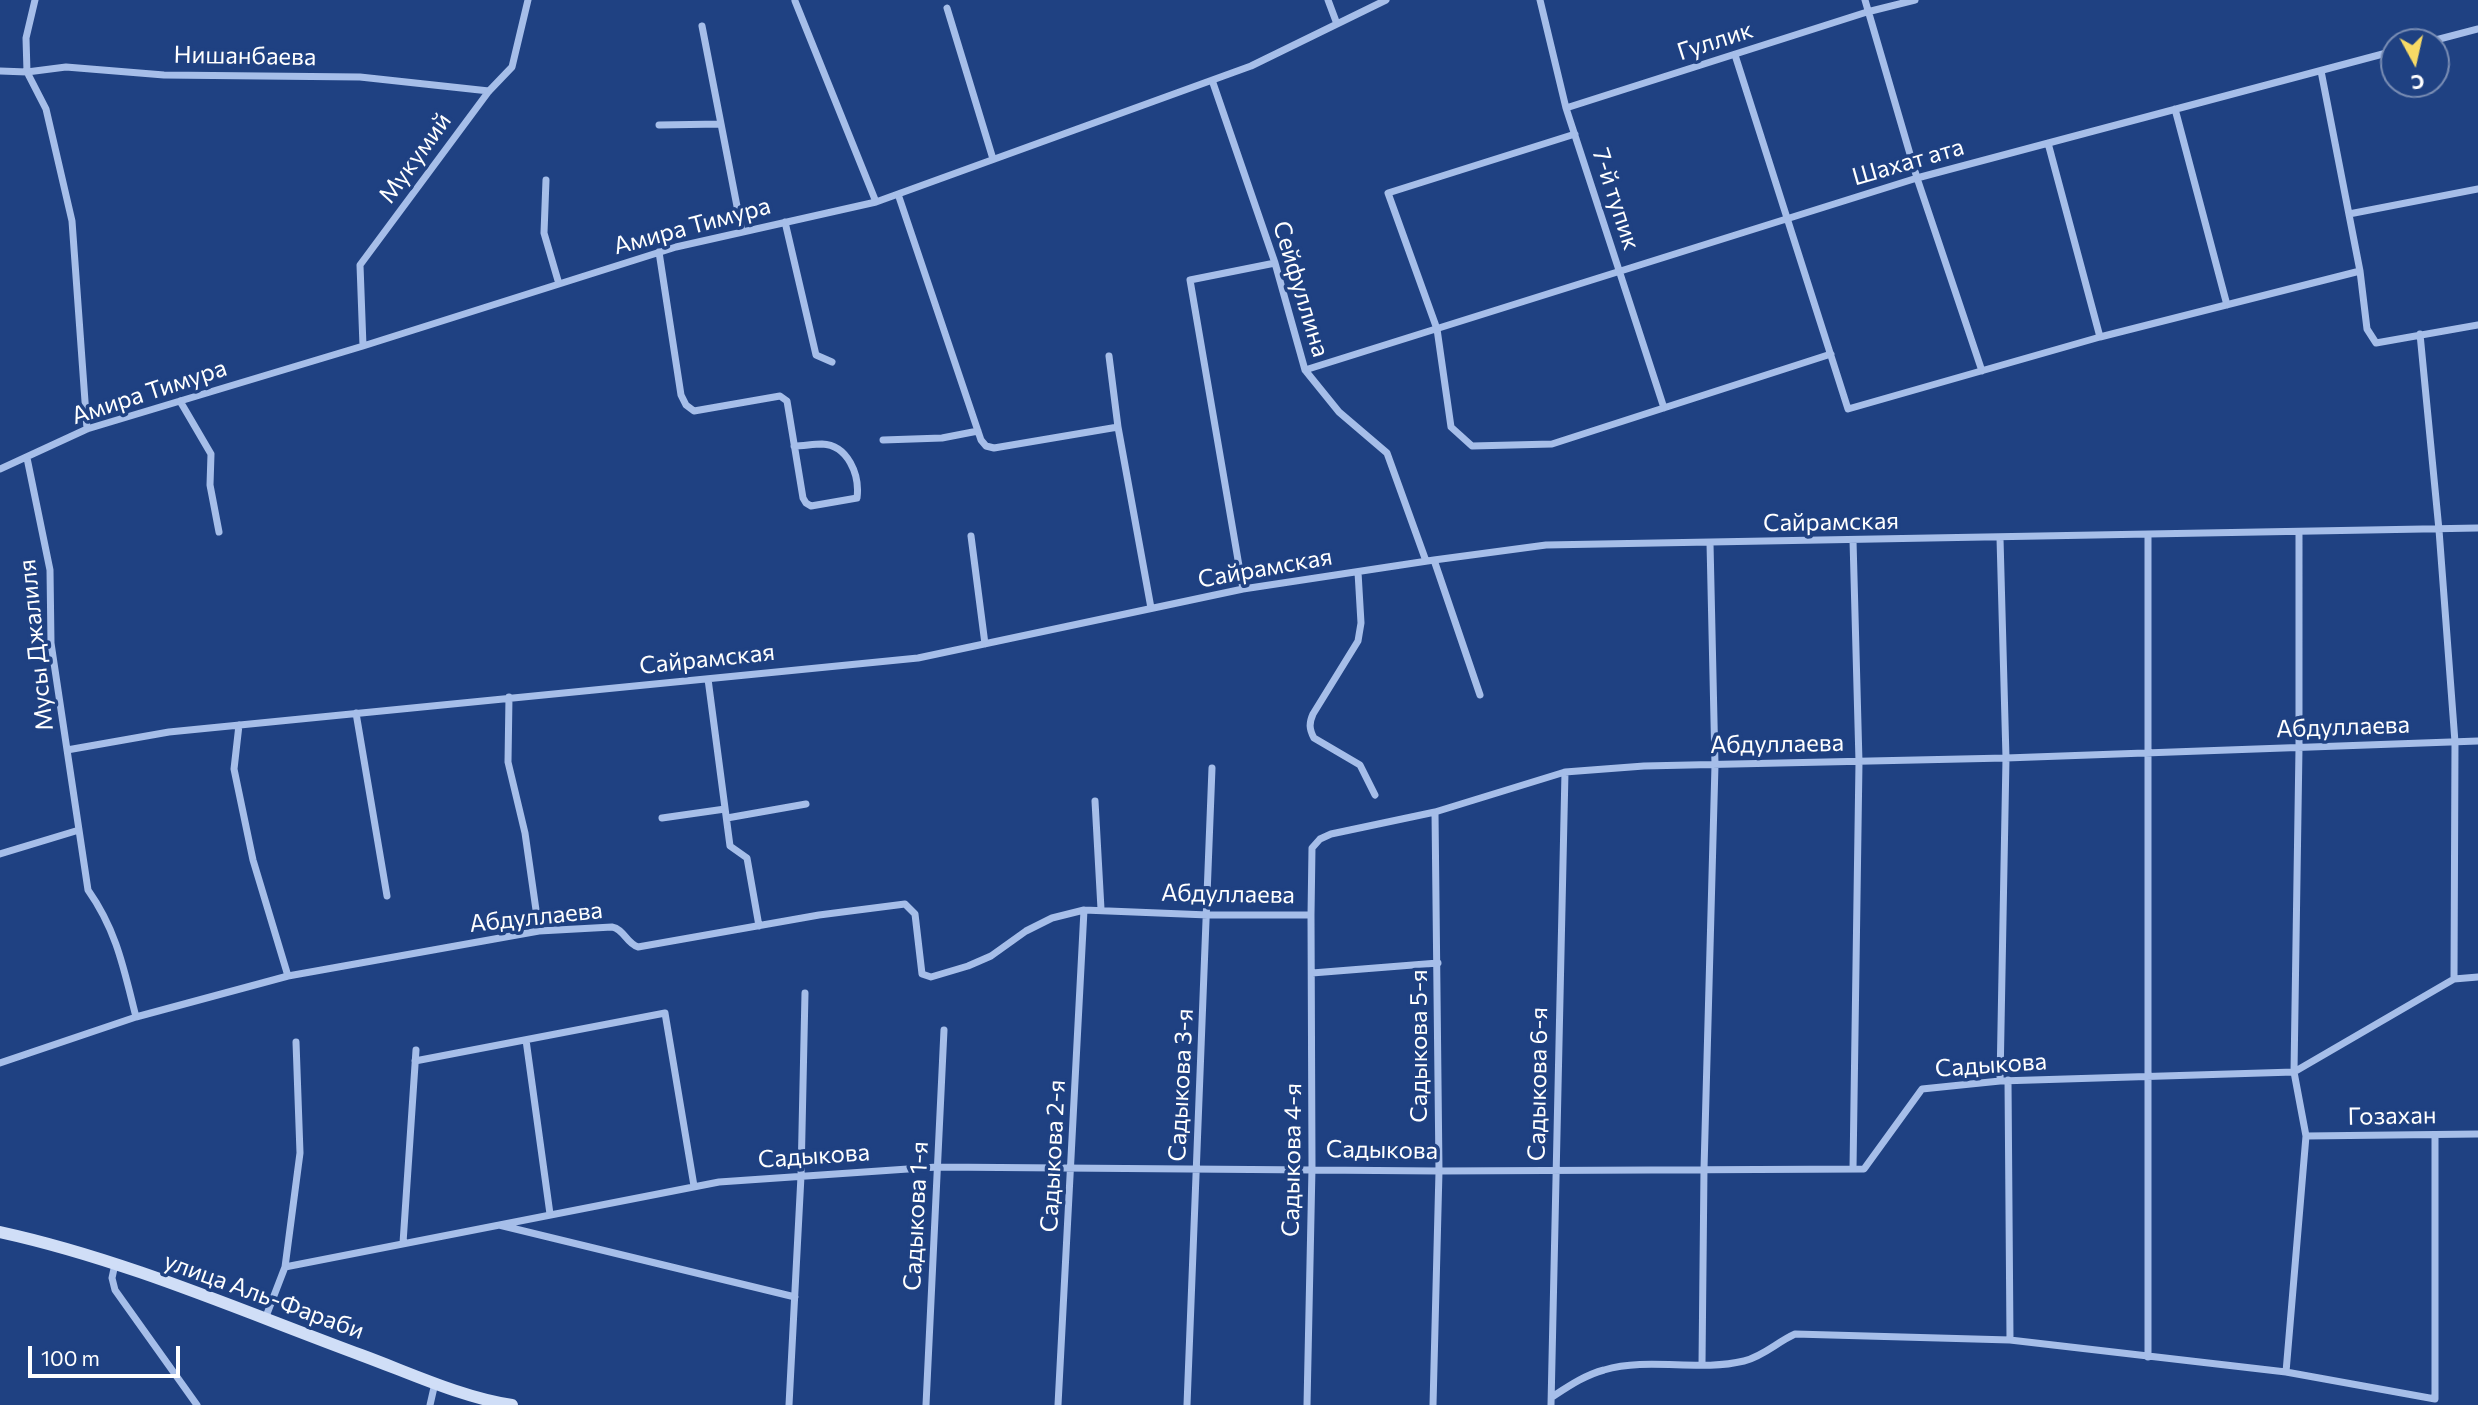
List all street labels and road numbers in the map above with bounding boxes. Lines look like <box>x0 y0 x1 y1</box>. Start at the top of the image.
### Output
street label: Гуллик <box>1673 15 1757 67</box>
street label: Нишанбаева <box>173 40 317 72</box>
street label: Мукумий <box>373 107 457 209</box>
street label: Шахат ата <box>1849 132 1967 192</box>
street label: 7-й тупик <box>1586 145 1646 253</box>
street label: Амира Тимура <box>610 191 774 261</box>
street label: Сейфуллина <box>1267 218 1335 360</box>
street label: Амира Тимура <box>68 353 230 431</box>
street label: Сайрамская <box>1763 506 1899 538</box>
street label: Сайрамская <box>1196 542 1334 594</box>
street label: Мусы Джалиля <box>13 558 59 732</box>
street label: Сайрамская <box>638 638 776 680</box>
street label: Абдуллаева <box>2276 710 2410 744</box>
street label: Абдуллаева <box>1710 728 1844 760</box>
street label: Абдуллаева <box>1161 878 1295 910</box>
street label: Абдуллаева <box>468 896 604 938</box>
street label: Садыкова 5-я <box>1405 969 1433 1123</box>
street label: Садыкова 6-я <box>1522 1007 1554 1161</box>
street label: Садыкова 3-я <box>1163 1008 1199 1162</box>
street label: Садыкова <box>1934 1047 2048 1083</box>
street label: Садыкова 2-я <box>1035 1079 1071 1233</box>
street label: Садыкова 4-я <box>1276 1083 1308 1237</box>
street label: Гозахан <box>2347 1101 2437 1131</box>
street label: Садыкова <box>1326 1135 1438 1165</box>
street label: Садыкова <box>757 1138 871 1174</box>
street label: Садыкова 1-я <box>898 1140 934 1292</box>
street label: улица Аль-Фараби <box>160 1246 368 1346</box>

